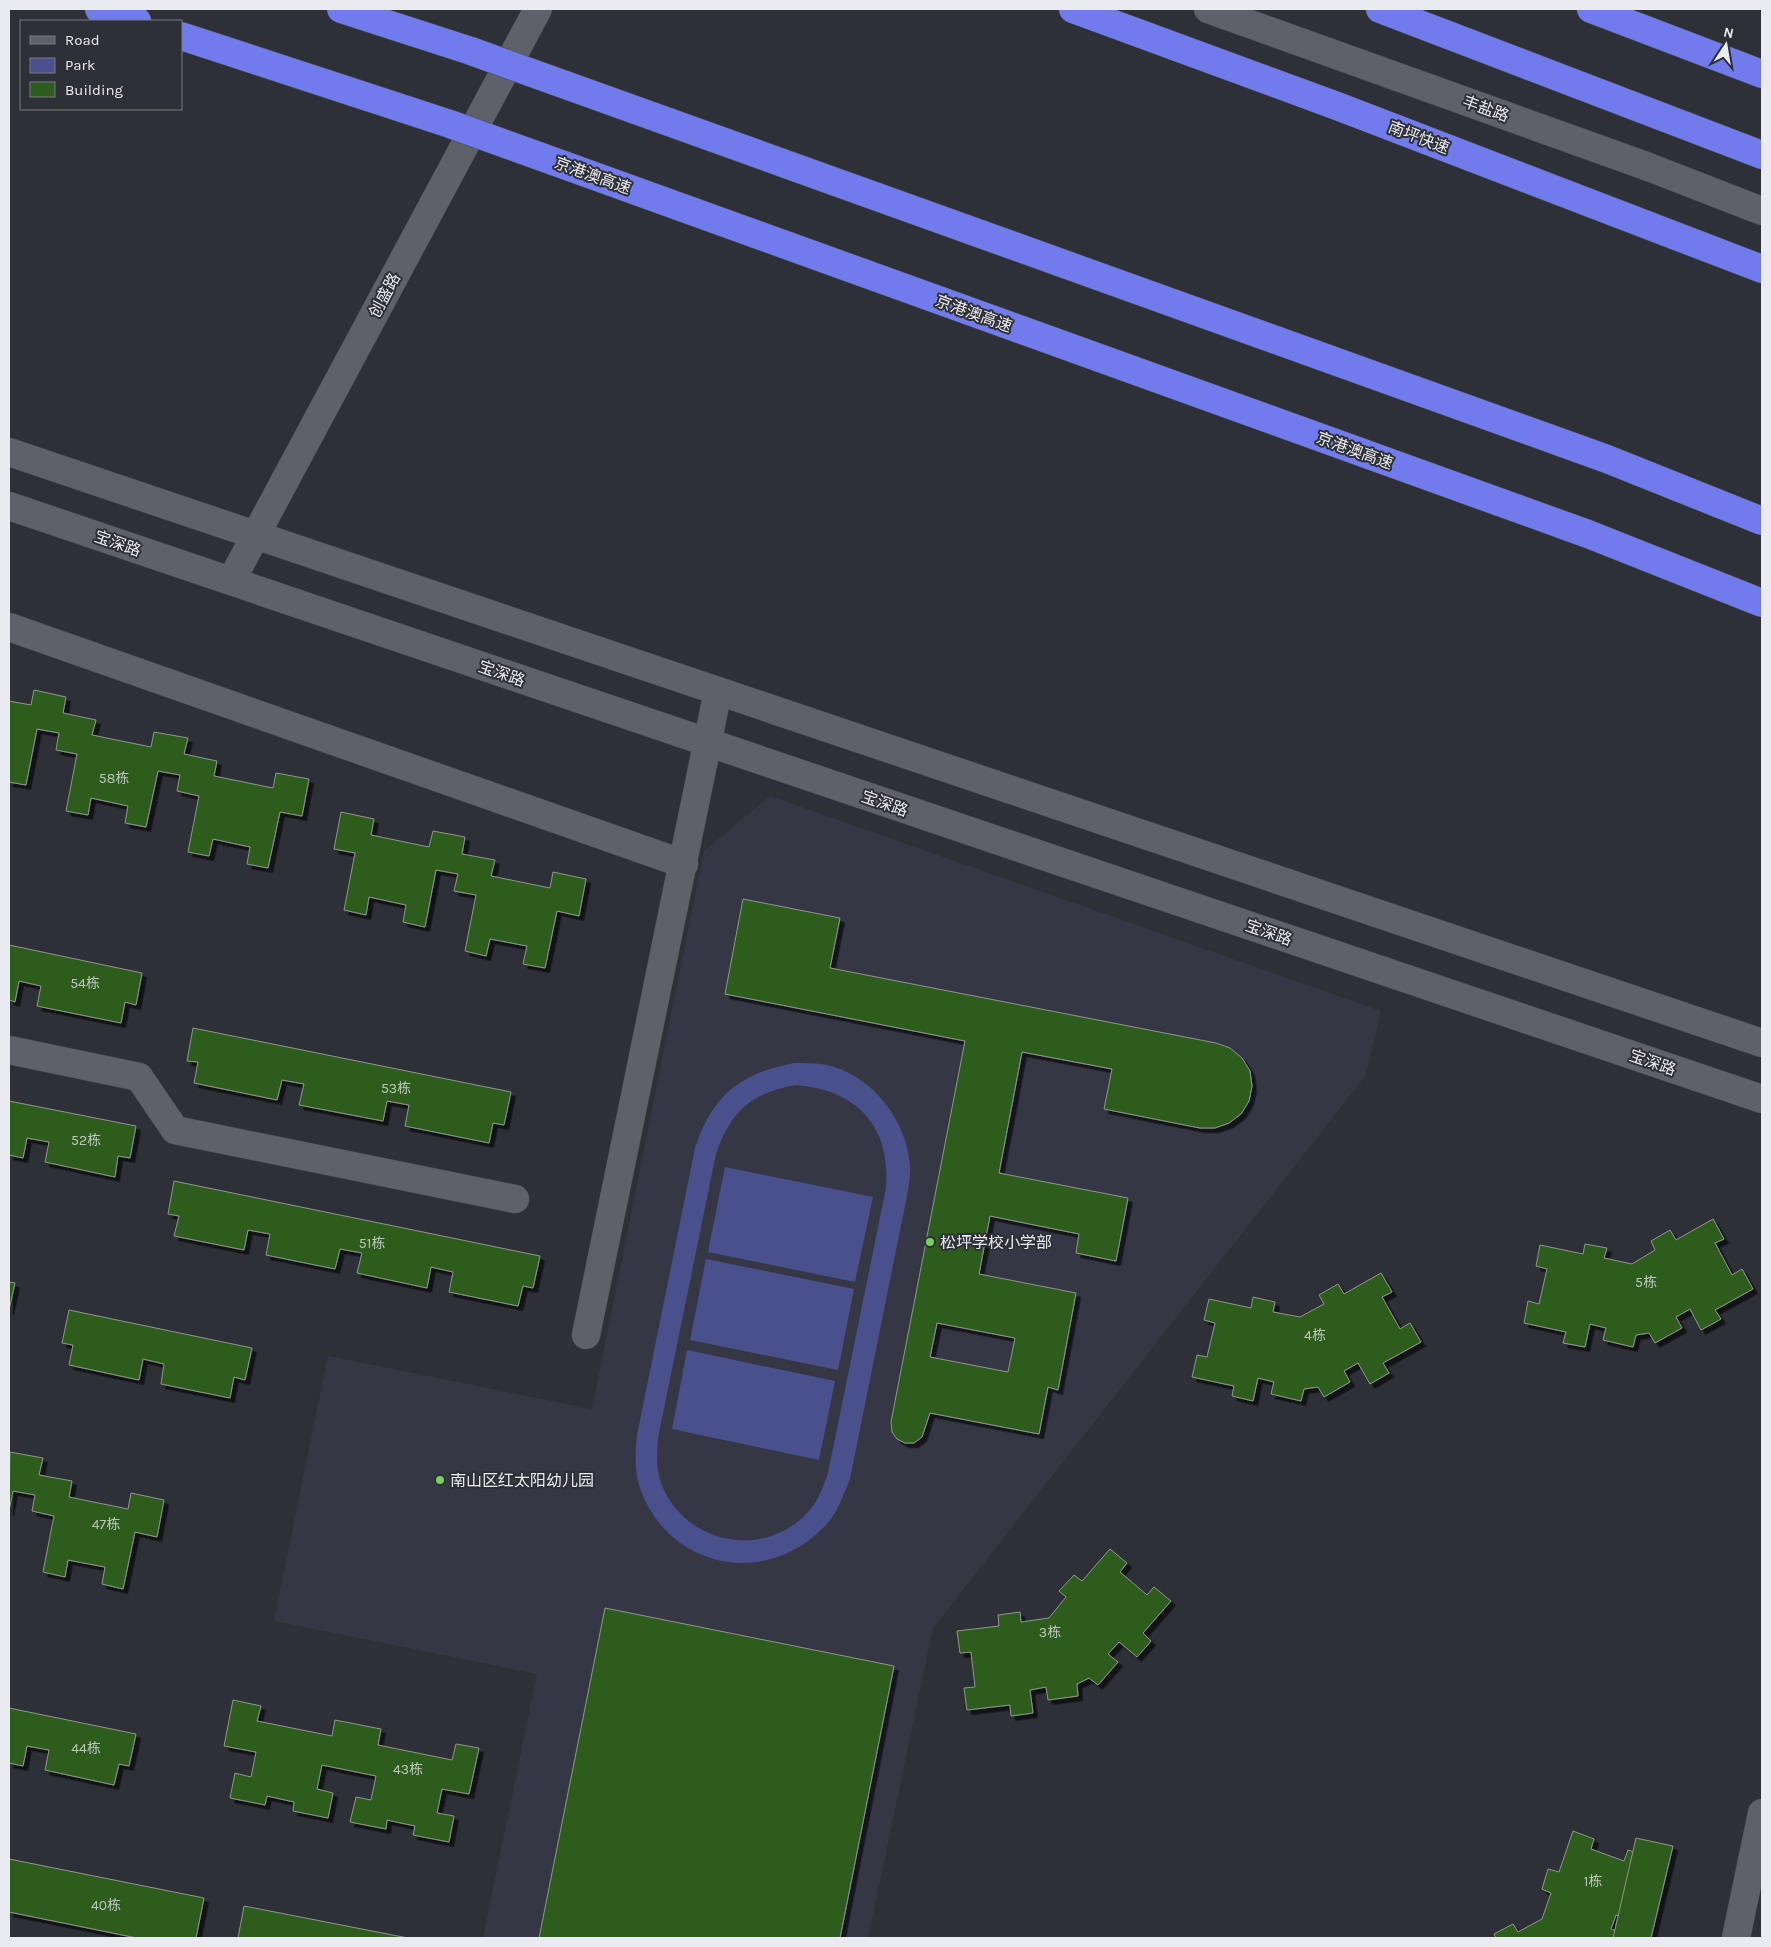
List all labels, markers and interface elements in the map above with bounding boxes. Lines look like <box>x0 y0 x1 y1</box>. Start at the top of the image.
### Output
legend <box>20 20 182 110</box>
north arrow <box>1701 20 1751 70</box>
text: N <box>1722 23 1735 42</box>
text: Road <box>65 31 100 49</box>
text: Park <box>65 56 95 74</box>
text: Building <box>65 81 123 99</box>
street label: 丰盐路 <box>1460 91 1512 126</box>
street label: 南坪快速 <box>1386 117 1452 158</box>
street label: 京港澳高速 <box>552 153 634 198</box>
street label: 创盛路 <box>365 270 404 321</box>
street label: 京港澳高速 <box>933 291 1015 336</box>
street label: 京港澳高速 <box>1314 428 1396 473</box>
street label: 宝深路 <box>92 527 144 560</box>
street label: 宝深路 <box>476 657 528 690</box>
house number: 58栋 <box>99 770 129 787</box>
street label: 宝深路 <box>859 787 911 820</box>
street label: 宝深路 <box>1243 916 1295 949</box>
house number: 54栋 <box>70 975 100 992</box>
street label: 宝深路 <box>1627 1046 1679 1079</box>
house number: 53栋 <box>381 1080 411 1097</box>
house number: 52栋 <box>71 1132 101 1149</box>
place label: 松坪学校小学部 <box>940 1233 1052 1252</box>
house number: 51栋 <box>359 1235 385 1252</box>
marker: 松坪学校小学部 <box>924 1236 936 1248</box>
house number: 5栋 <box>1635 1274 1657 1291</box>
house number: 4栋 <box>1304 1327 1326 1344</box>
place label: 南山区红太阳幼儿园 <box>450 1471 594 1490</box>
marker: 南山区红太阳幼儿园 <box>434 1474 446 1486</box>
house number: 47栋 <box>92 1516 120 1533</box>
house number: 3栋 <box>1039 1624 1061 1641</box>
house number: 44栋 <box>71 1740 101 1757</box>
house number: 43栋 <box>393 1761 423 1778</box>
house number: 1栋 <box>1584 1873 1602 1890</box>
house number: 40栋 <box>91 1897 121 1914</box>

